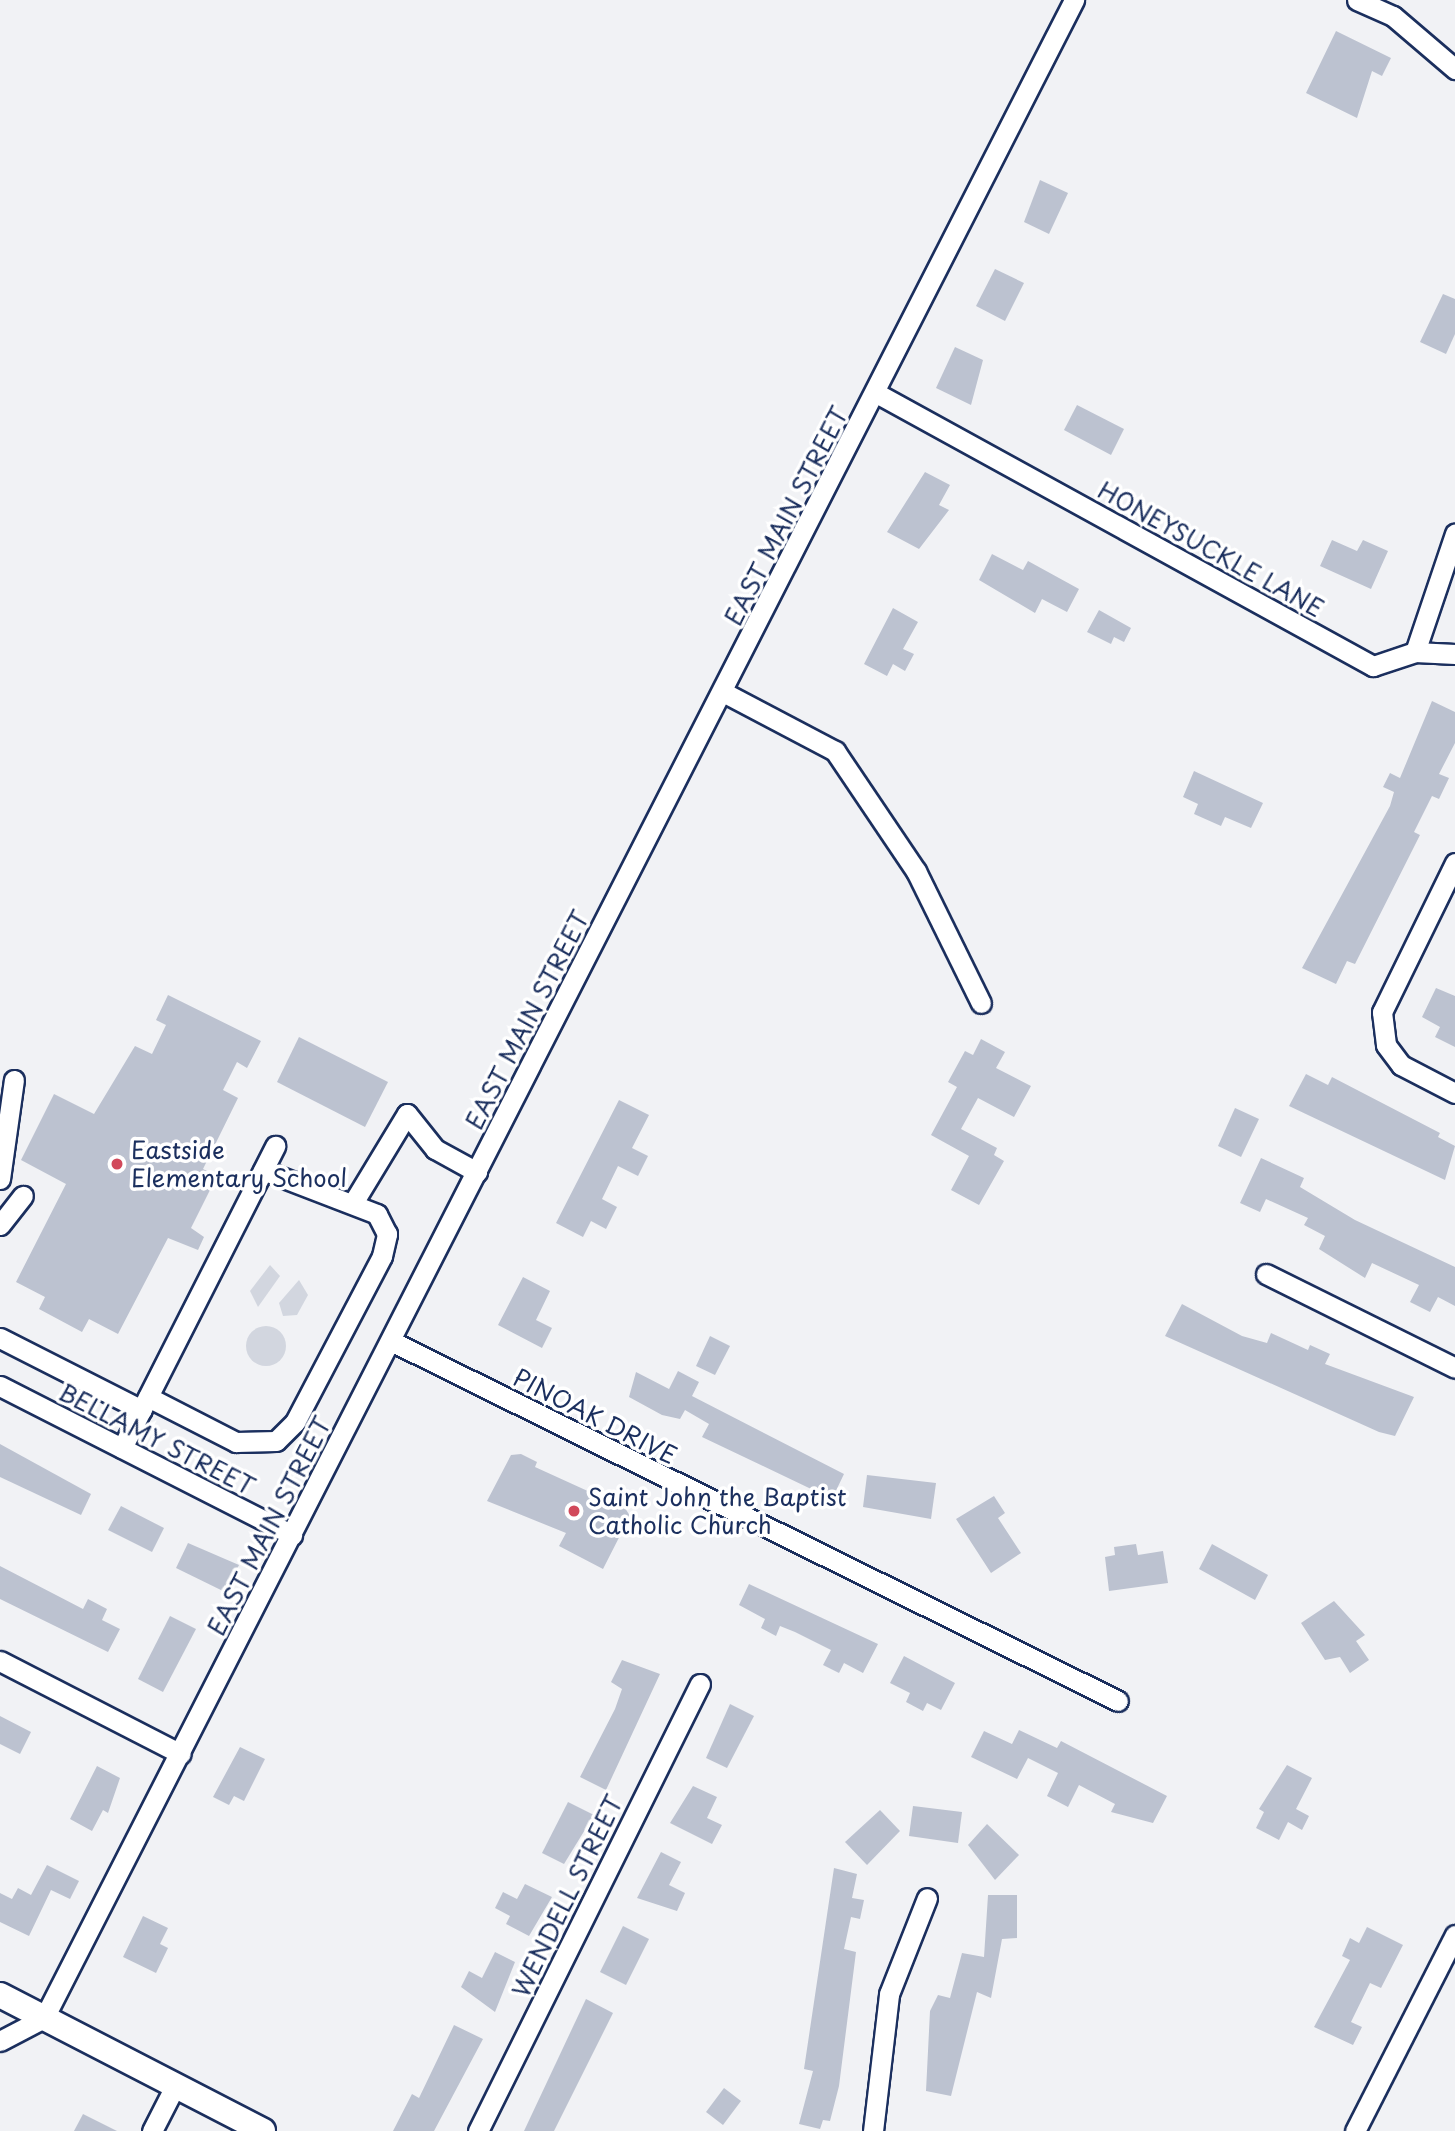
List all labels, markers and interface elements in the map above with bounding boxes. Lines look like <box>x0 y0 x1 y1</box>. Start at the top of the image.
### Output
street label: EAST MAIN STREET <box>718 402 854 630</box>
street label: HONEYSUCKLE LANE <box>1093 475 1329 623</box>
street label: EAST MAIN STREET <box>459 906 595 1134</box>
place label: Eastside Elementary School <box>131 1136 347 1192</box>
marker: Eastside Elementary School <box>109 1156 125 1172</box>
street label: PINOAK DRIVE <box>509 1363 681 1469</box>
street label: BELLAMY STREET <box>54 1377 260 1501</box>
street label: EAST MAIN STREET <box>201 1412 337 1640</box>
place label: Saint John the Baptist Catholic Church <box>588 1483 848 1539</box>
marker: Saint John the Baptist Catholic Church <box>566 1503 582 1519</box>
street label: WENDELL STREET <box>505 1788 629 2004</box>

